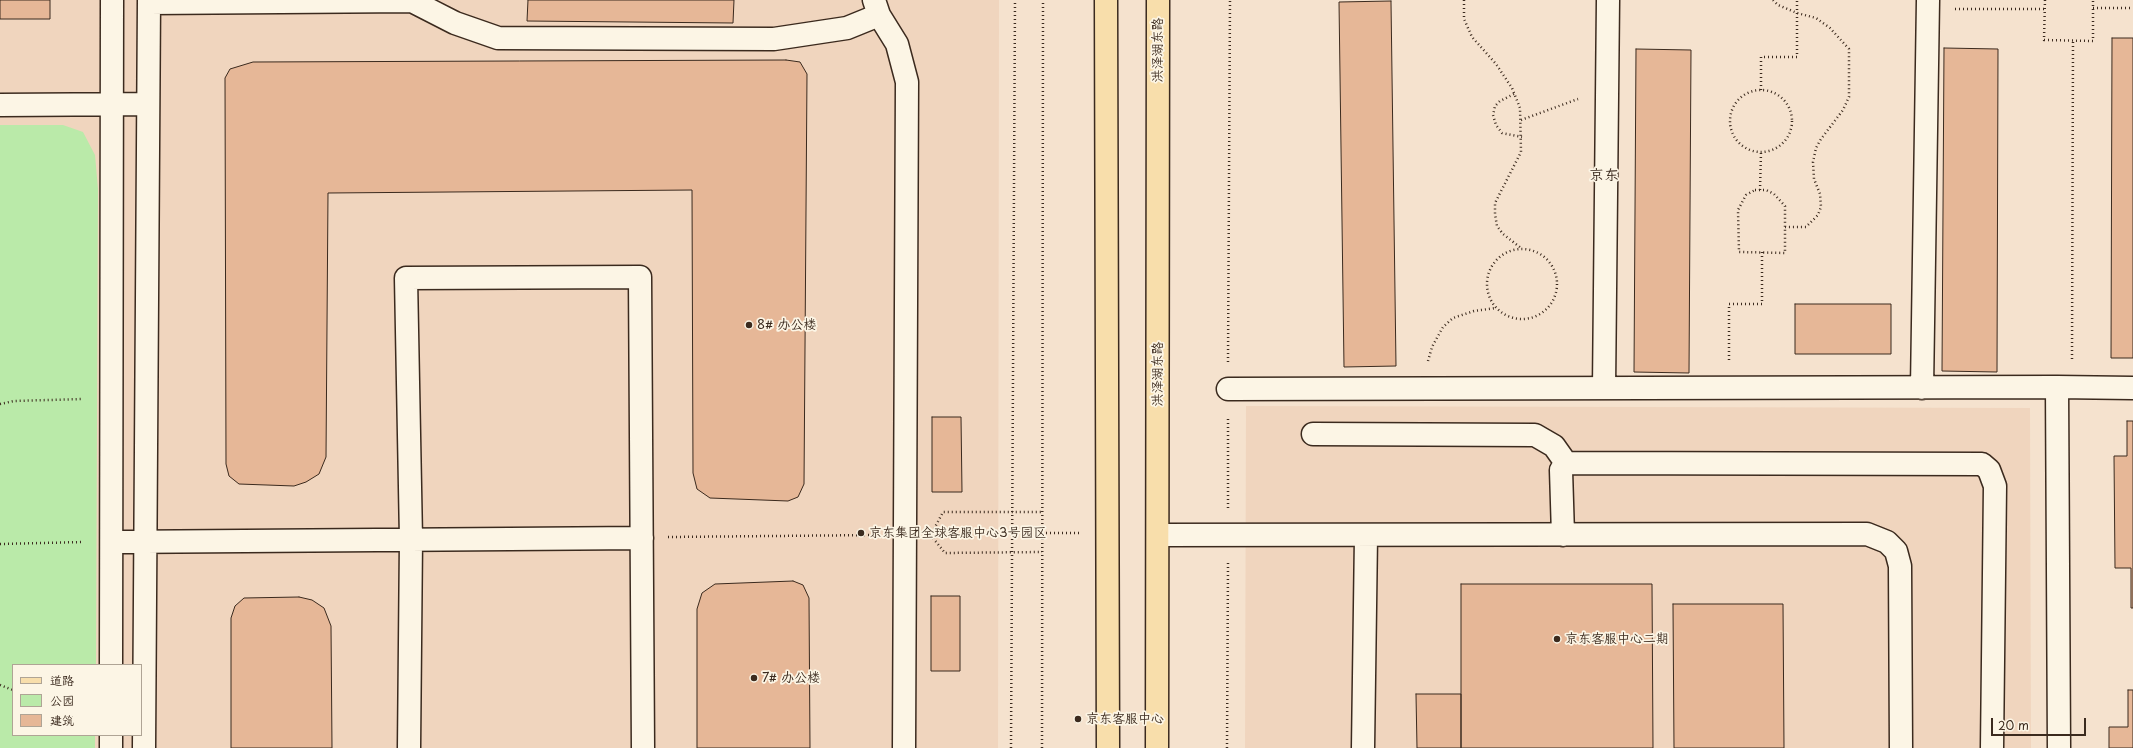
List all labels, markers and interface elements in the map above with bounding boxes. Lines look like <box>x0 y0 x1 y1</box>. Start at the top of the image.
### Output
street label: 洪泽湖东路 <box>1150 18 1166 82</box>
district label: 京东 <box>1589 167 1619 185</box>
place label: 8# 办公楼 <box>757 317 816 333</box>
marker: 8# 办公楼 <box>744 320 754 330</box>
street label: 洪泽湖东路 <box>1150 342 1166 406</box>
place label: 京东集团全球客服中心3号园区 <box>869 525 1047 541</box>
marker: 京东集团全球客服中心3号园区 <box>856 528 866 538</box>
place label: 京东客服中心二期 <box>1565 631 1669 647</box>
marker: 京东客服中心二期 <box>1552 634 1562 644</box>
legend <box>12 664 142 736</box>
place label: 7# 办公楼 <box>762 670 820 686</box>
text: 道路 <box>50 671 74 689</box>
marker: 7# 办公楼 <box>749 673 759 683</box>
text: 公园 <box>50 691 74 709</box>
scale bar <box>1993 710 2088 736</box>
text: 建筑 <box>50 711 74 729</box>
place label: 京东客服中心 <box>1086 711 1164 727</box>
marker: 京东客服中心 <box>1073 714 1083 724</box>
text: 20 m <box>1998 716 2029 734</box>

